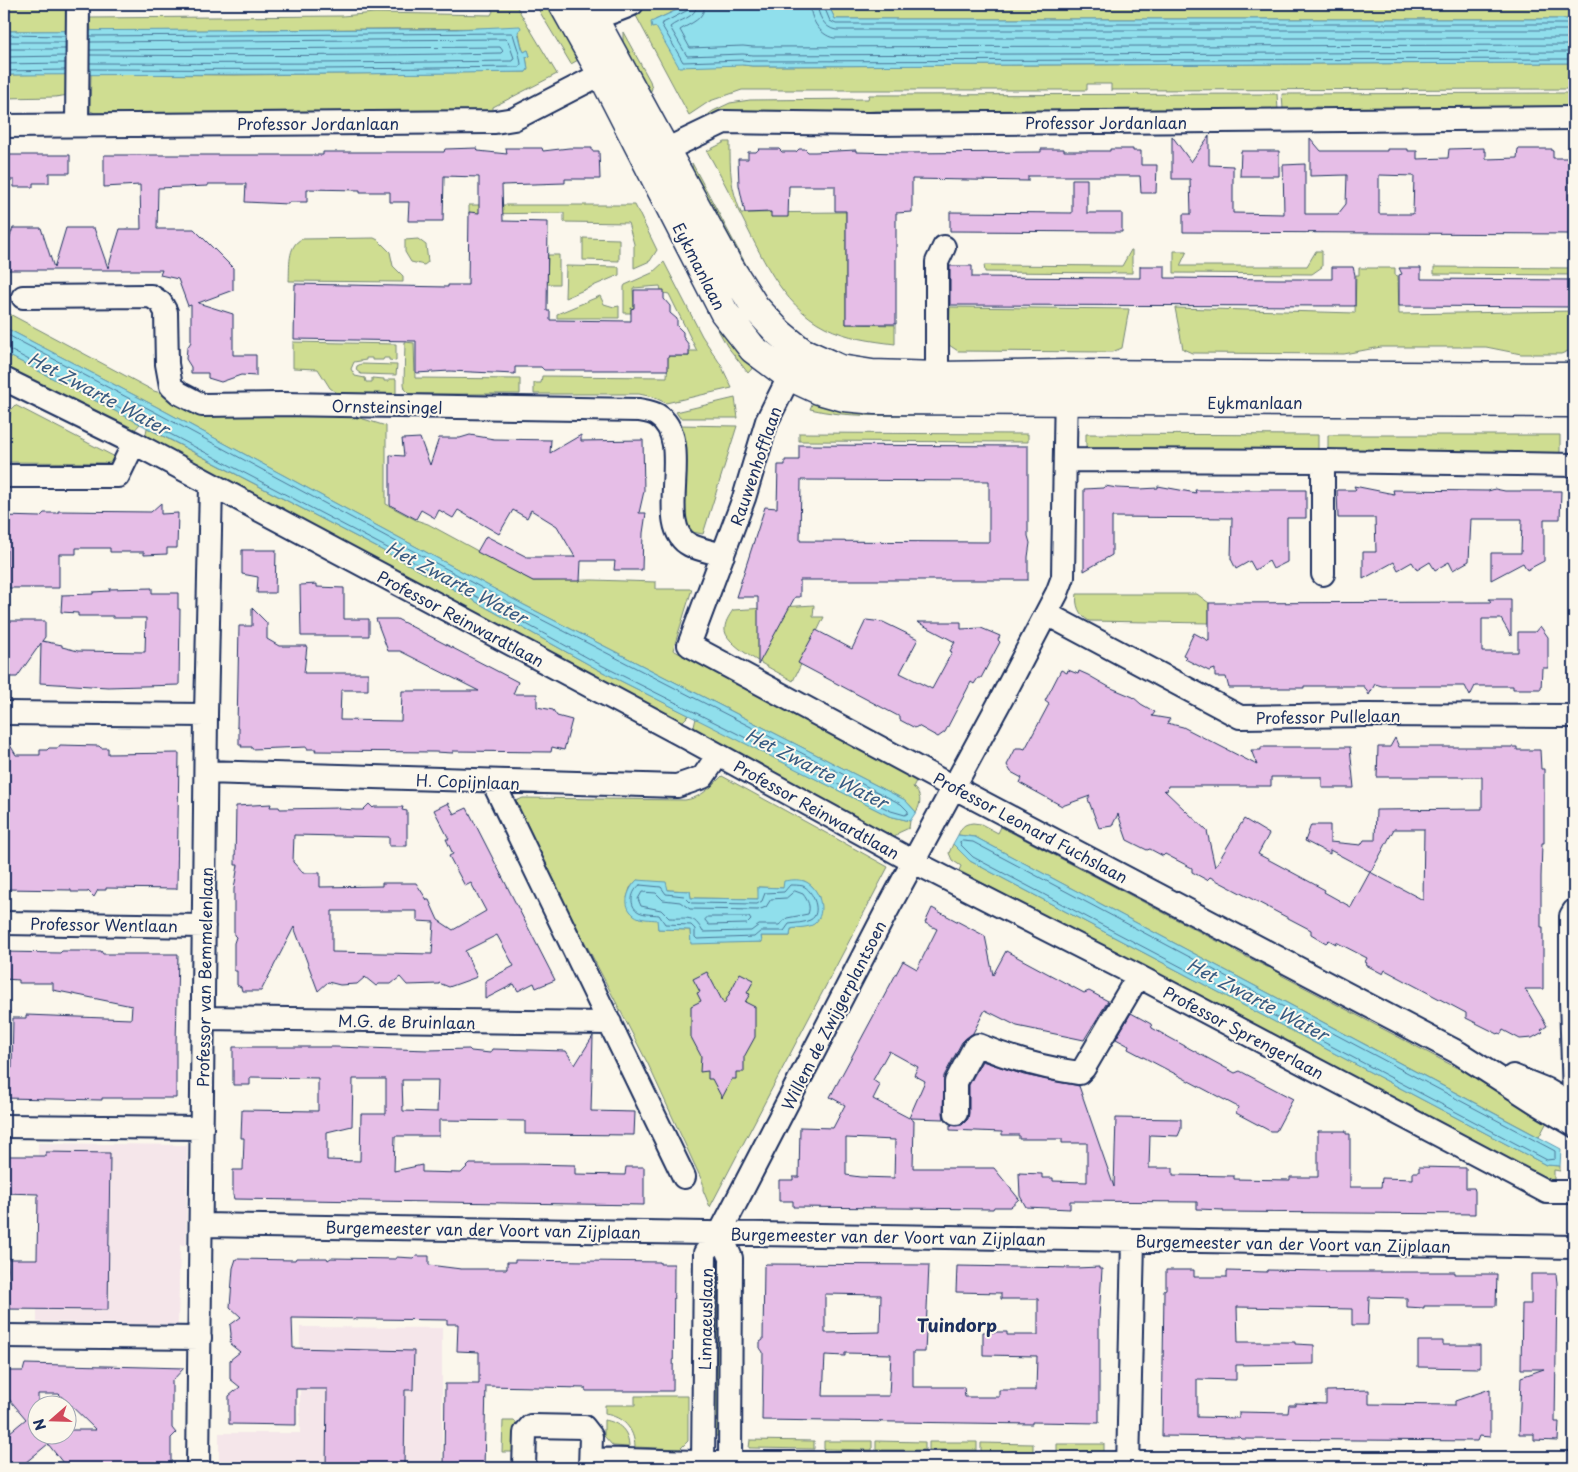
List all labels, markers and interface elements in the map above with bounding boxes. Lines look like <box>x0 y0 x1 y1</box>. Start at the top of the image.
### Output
street label: Professor Jordanlaan <box>1025 110 1187 134</box>
street label: Professor Jordanlaan <box>237 111 399 135</box>
street label: Eykmanlaan <box>668 218 732 314</box>
water label: Het Zwarte Water <box>24 344 177 443</box>
street label: Eykmanlaan <box>1207 390 1303 414</box>
street label: Ornsteinsingel <box>331 393 443 419</box>
street label: Rauwenhofflaan <box>723 403 787 529</box>
water label: Het Zwarte Water <box>382 533 535 632</box>
street label: Professor Reinwardtlaan <box>373 564 549 672</box>
street label: Professor Pullelaan <box>1255 703 1401 729</box>
water label: Het Zwarte Water <box>741 721 895 817</box>
street label: Professor Reinwardtlaan <box>730 753 904 865</box>
street label: Professor Leonard Fuchslaan <box>930 765 1132 889</box>
street label: H. Copijnlaan <box>416 767 520 795</box>
street label: Professor van Bemmelenlaan <box>190 867 218 1087</box>
street label: Professor Wentlaan <box>30 911 178 937</box>
street label: Willem de Zwijgerplantsoen <box>775 916 891 1114</box>
water label: Het Zwarte Water <box>1183 950 1336 1049</box>
street label: Professor Sprengerlaan <box>1159 979 1329 1085</box>
street label: M.G. de Bruinlaan <box>338 1008 476 1034</box>
street label: Burgemeester van der Voort van Zijplaan <box>325 1214 641 1244</box>
street label: Burgemeester van der Voort van Zijplaan <box>730 1221 1046 1251</box>
street label: Burgemeester van der Voort van Zijplaan <box>1135 1228 1451 1258</box>
street label: Linnaeuslaan <box>692 1268 718 1370</box>
district label: Tuindorp <box>917 1311 997 1338</box>
north arrow <box>28 1394 78 1444</box>
text: N <box>28 1416 51 1433</box>

